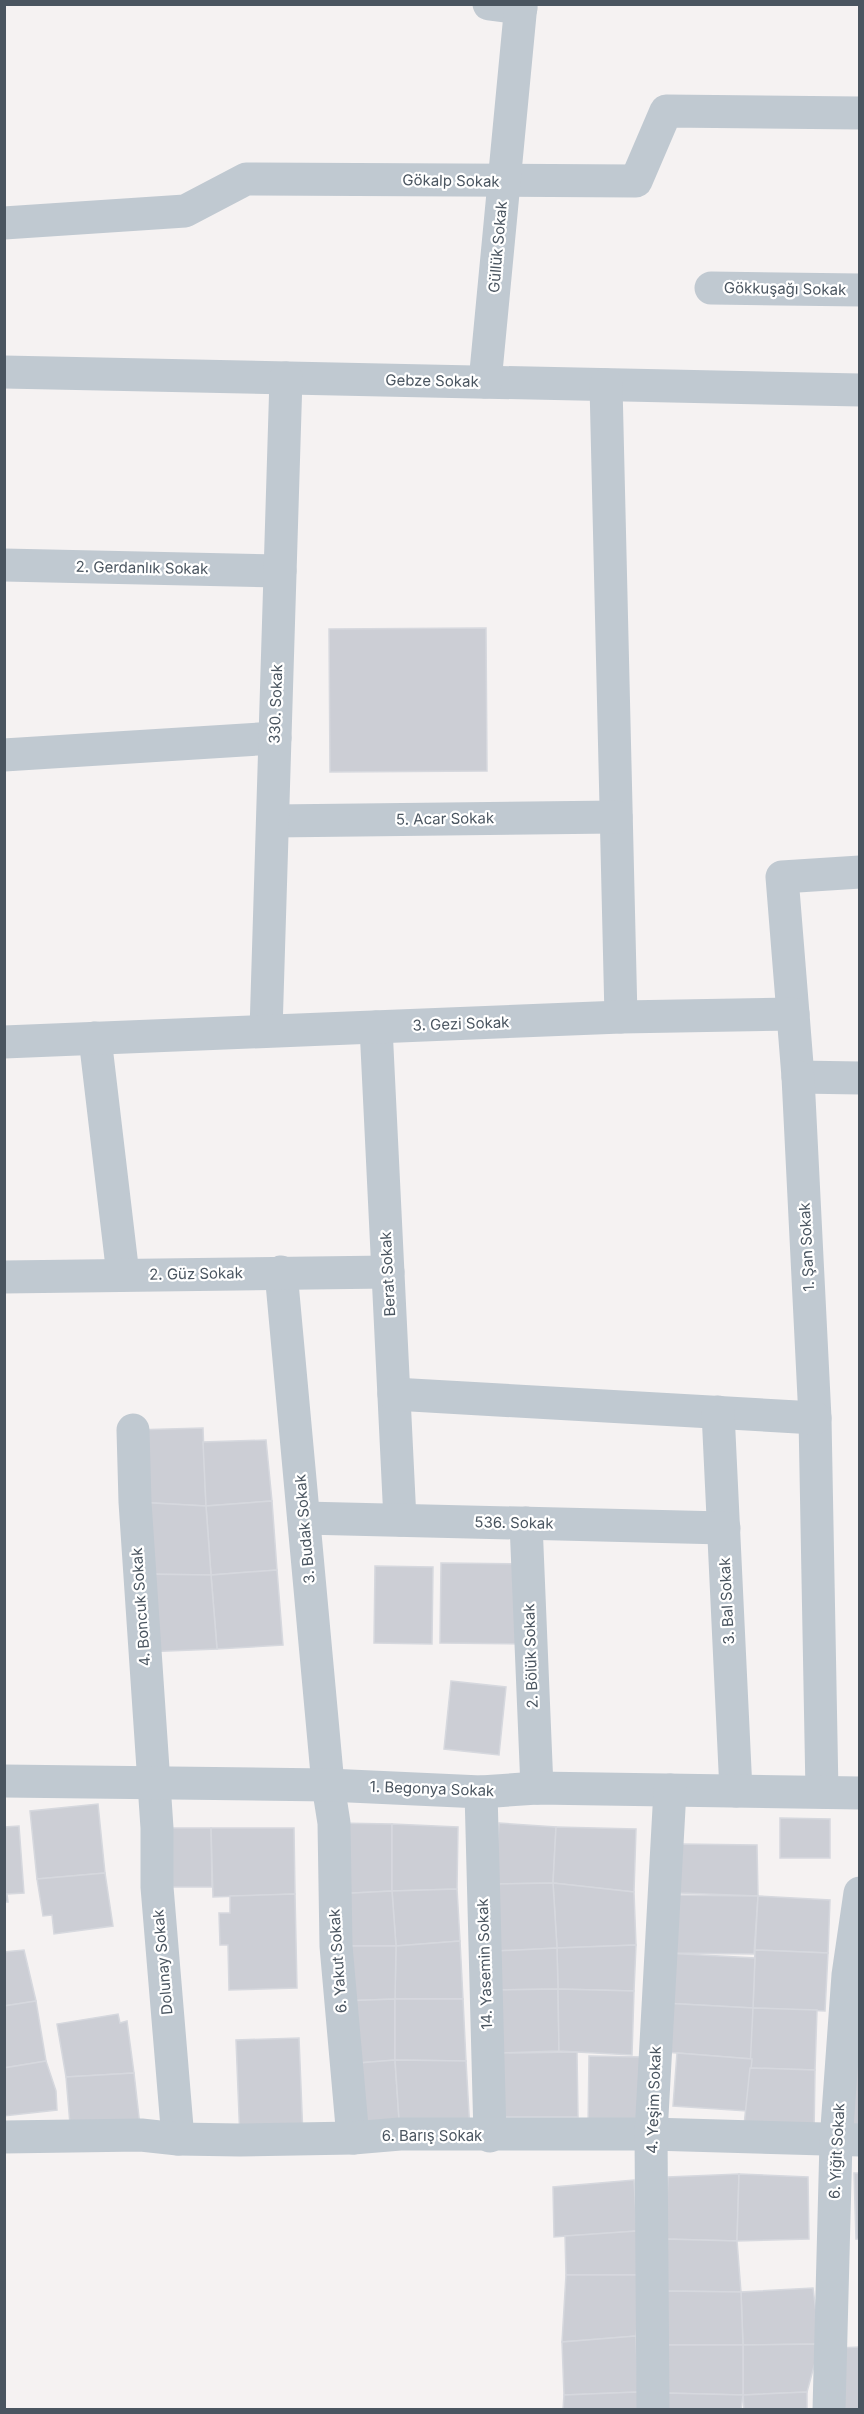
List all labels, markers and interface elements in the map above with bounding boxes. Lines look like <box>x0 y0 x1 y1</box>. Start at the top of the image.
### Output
street label: Gökalp Sokak <box>402 170 501 191</box>
street label: Güllük Sokak <box>484 199 511 294</box>
street label: Gökkuşağı Sokak <box>724 278 847 299</box>
street label: Gebze Sokak <box>385 370 480 391</box>
street label: 2. Gerdanlık Sokak <box>75 557 209 578</box>
street label: 330. Sokak <box>265 663 286 744</box>
street label: 5. Acar Sokak <box>396 808 495 829</box>
street label: 3. Gezi Sokak <box>412 1012 510 1035</box>
street label: 1. Şan Sokak <box>795 1201 818 1292</box>
street label: Berat Sokak <box>376 1230 399 1317</box>
street label: 2. Güz Sokak <box>149 1263 244 1284</box>
street label: 3. Budak Sokak <box>290 1473 319 1585</box>
street label: 536. Sokak <box>474 1512 555 1533</box>
street label: 4. Boncuk Sokak <box>127 1546 154 1667</box>
street label: 3. Bal Sokak <box>715 1556 738 1645</box>
street label: 2. Bölük Sokak <box>519 1602 542 1709</box>
street label: 1. Begonya Sokak <box>369 1777 495 1800</box>
street label: 14. Yasemin Sokak <box>473 1897 496 2030</box>
street label: 6. Yakut Sokak <box>324 1907 351 2014</box>
street label: Dolunay Sokak <box>148 1908 177 2015</box>
street label: 4. Yeşim Sokak <box>642 2045 665 2154</box>
street label: 6. Yiğit Sokak <box>824 2102 849 2200</box>
street label: 6. Barış Sokak <box>382 2126 483 2145</box>

